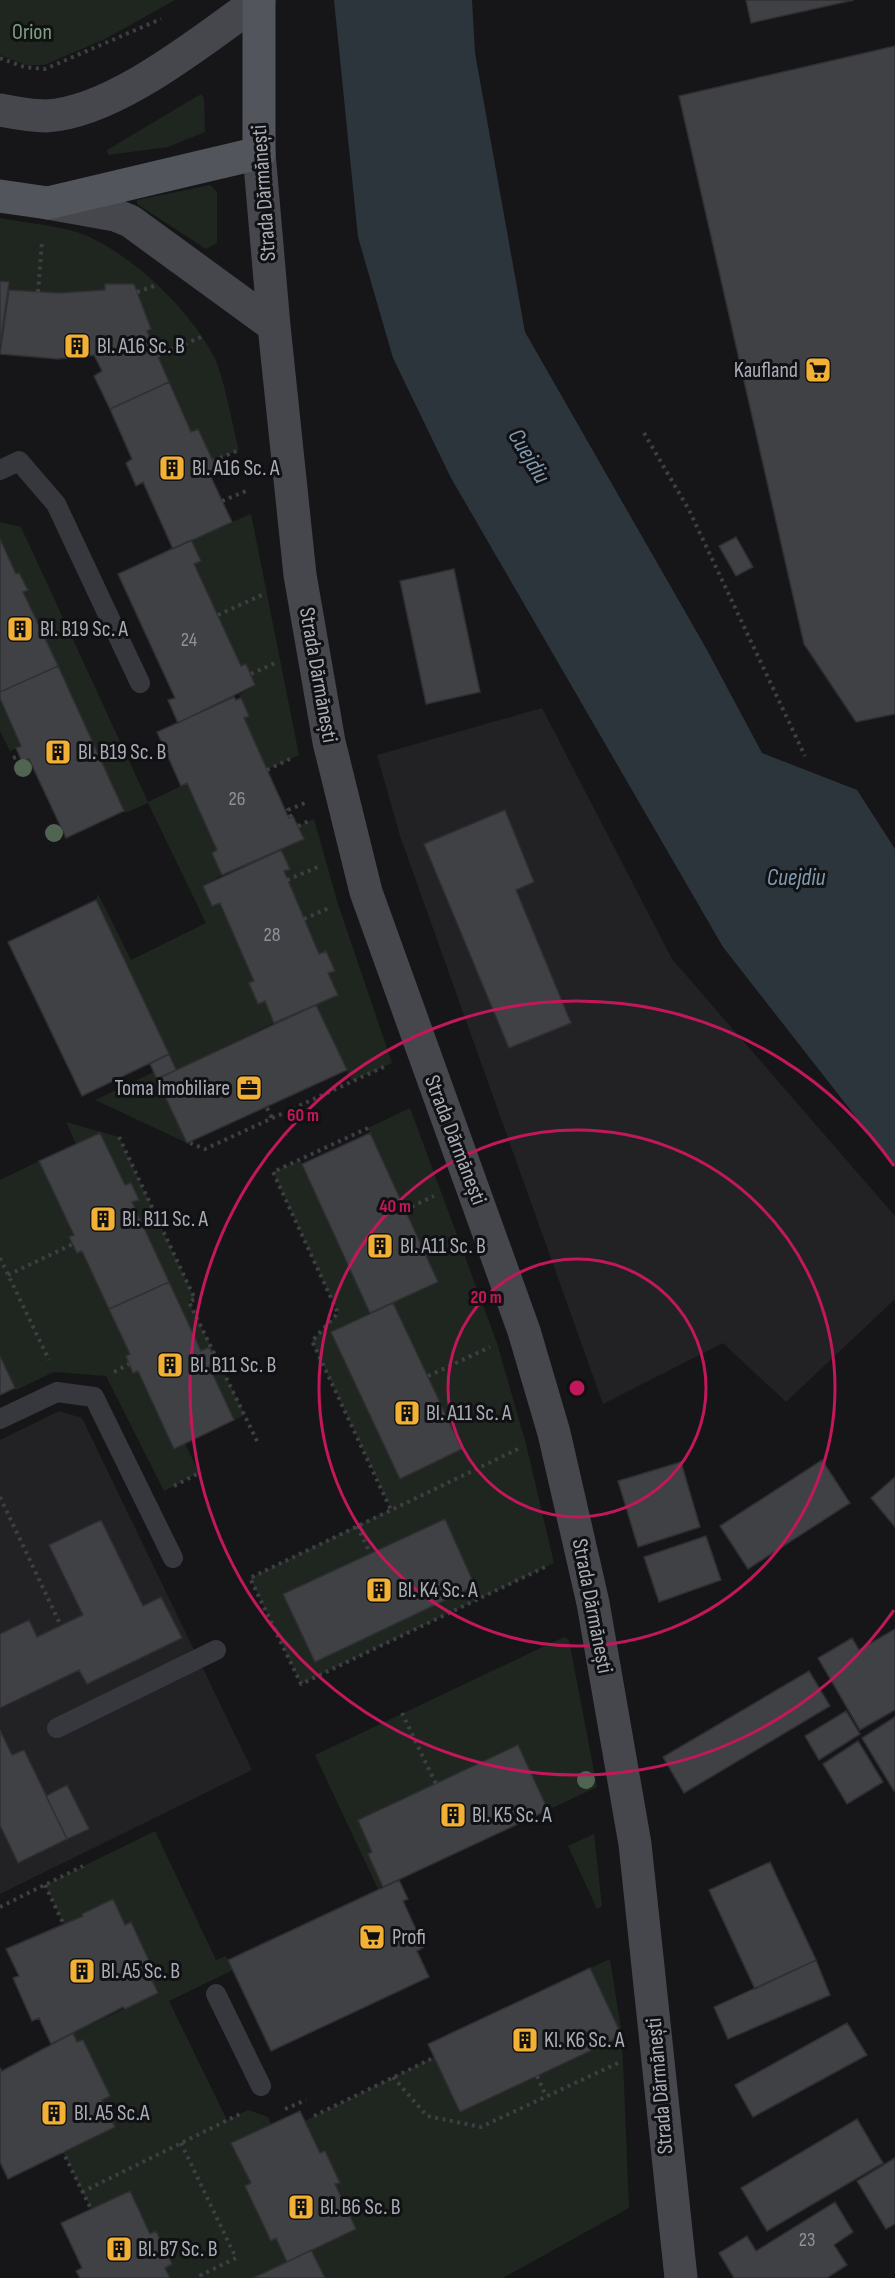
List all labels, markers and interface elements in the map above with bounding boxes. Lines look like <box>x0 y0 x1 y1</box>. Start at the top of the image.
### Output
park label: Orion <box>12 19 52 46</box>
street label: Strada Dărmănești <box>246 124 282 262</box>
building icon: Bl. A16 Sc. B <box>62 331 92 361</box>
place label: Bl. A16 Sc. B <box>97 333 185 360</box>
supermarket icon: Kaufland <box>803 355 833 385</box>
place label: Kaufland <box>734 357 798 384</box>
water label: Cuejdiu <box>501 423 557 489</box>
building icon: Bl. A16 Sc. A <box>157 453 187 483</box>
place label: Bl. A16 Sc. A <box>192 455 280 482</box>
street label: Strada Dărmănești <box>293 605 343 745</box>
building icon: Bl. B19 Sc. A <box>5 614 35 644</box>
place label: Bl. B19 Sc. A <box>40 616 129 643</box>
house number: 24 <box>181 628 197 652</box>
building icon: Bl. B19 Sc. B <box>43 737 73 767</box>
place label: Bl. B19 Sc. B <box>78 739 166 766</box>
house number: 26 <box>229 787 246 811</box>
water label: Cuejdiu <box>767 863 826 892</box>
house number: 28 <box>264 923 281 947</box>
street label: Strada Dărmănești <box>418 1071 492 1209</box>
office icon: Toma Imobiliare <box>234 1073 264 1103</box>
place label: Toma Imobiliare <box>114 1075 230 1102</box>
text: 60 m <box>287 1105 319 1126</box>
text: 40 m <box>379 1196 411 1217</box>
building icon: Bl. B11 Sc. A <box>88 1204 118 1234</box>
place label: Bl. B11 Sc. A <box>122 1206 209 1233</box>
building icon: Bl. A11 Sc. B <box>365 1231 395 1261</box>
place label: Bl. A11 Sc. B <box>400 1233 486 1260</box>
text: 20 m <box>470 1287 502 1308</box>
building icon: Bl. B11 Sc. B <box>155 1350 185 1380</box>
place label: Bl. B11 Sc. B <box>190 1352 276 1379</box>
centre of rings <box>567 1378 587 1398</box>
building icon: Bl. A11 Sc. A <box>392 1398 422 1428</box>
place label: Bl. A11 Sc. A <box>426 1400 512 1427</box>
street label: Strada Dărmănești <box>566 1536 618 1676</box>
building icon: Bl. K4 Sc. A <box>364 1575 394 1605</box>
place label: Bl. K4 Sc. A <box>398 1577 478 1604</box>
building icon: Bl. K5 Sc. A <box>438 1800 468 1830</box>
place label: Bl. K5 Sc. A <box>472 1802 552 1829</box>
supermarket icon: Profi <box>357 1922 387 1952</box>
place label: Profi <box>392 1924 426 1951</box>
building icon: Bl. A5 Sc. B <box>67 1956 97 1986</box>
place label: Bl. A5 Sc. B <box>101 1958 180 1985</box>
street label: Strada Dărmănești <box>641 2017 679 2155</box>
building icon: Kl. K6 Sc. A <box>510 2025 540 2055</box>
place label: Kl. K6 Sc. A <box>544 2027 625 2054</box>
building icon: Bl. A5 Sc.A <box>39 2098 69 2128</box>
place label: Bl. A5 Sc.A <box>74 2100 150 2127</box>
building icon: Bl. B6 Sc. B <box>286 2192 316 2222</box>
place label: Bl. B6 Sc. B <box>320 2194 401 2221</box>
house number: 23 <box>799 2228 815 2252</box>
building icon: Bl. B7 Sc. B <box>104 2234 134 2264</box>
place label: Bl. B7 Sc. B <box>138 2236 218 2263</box>

